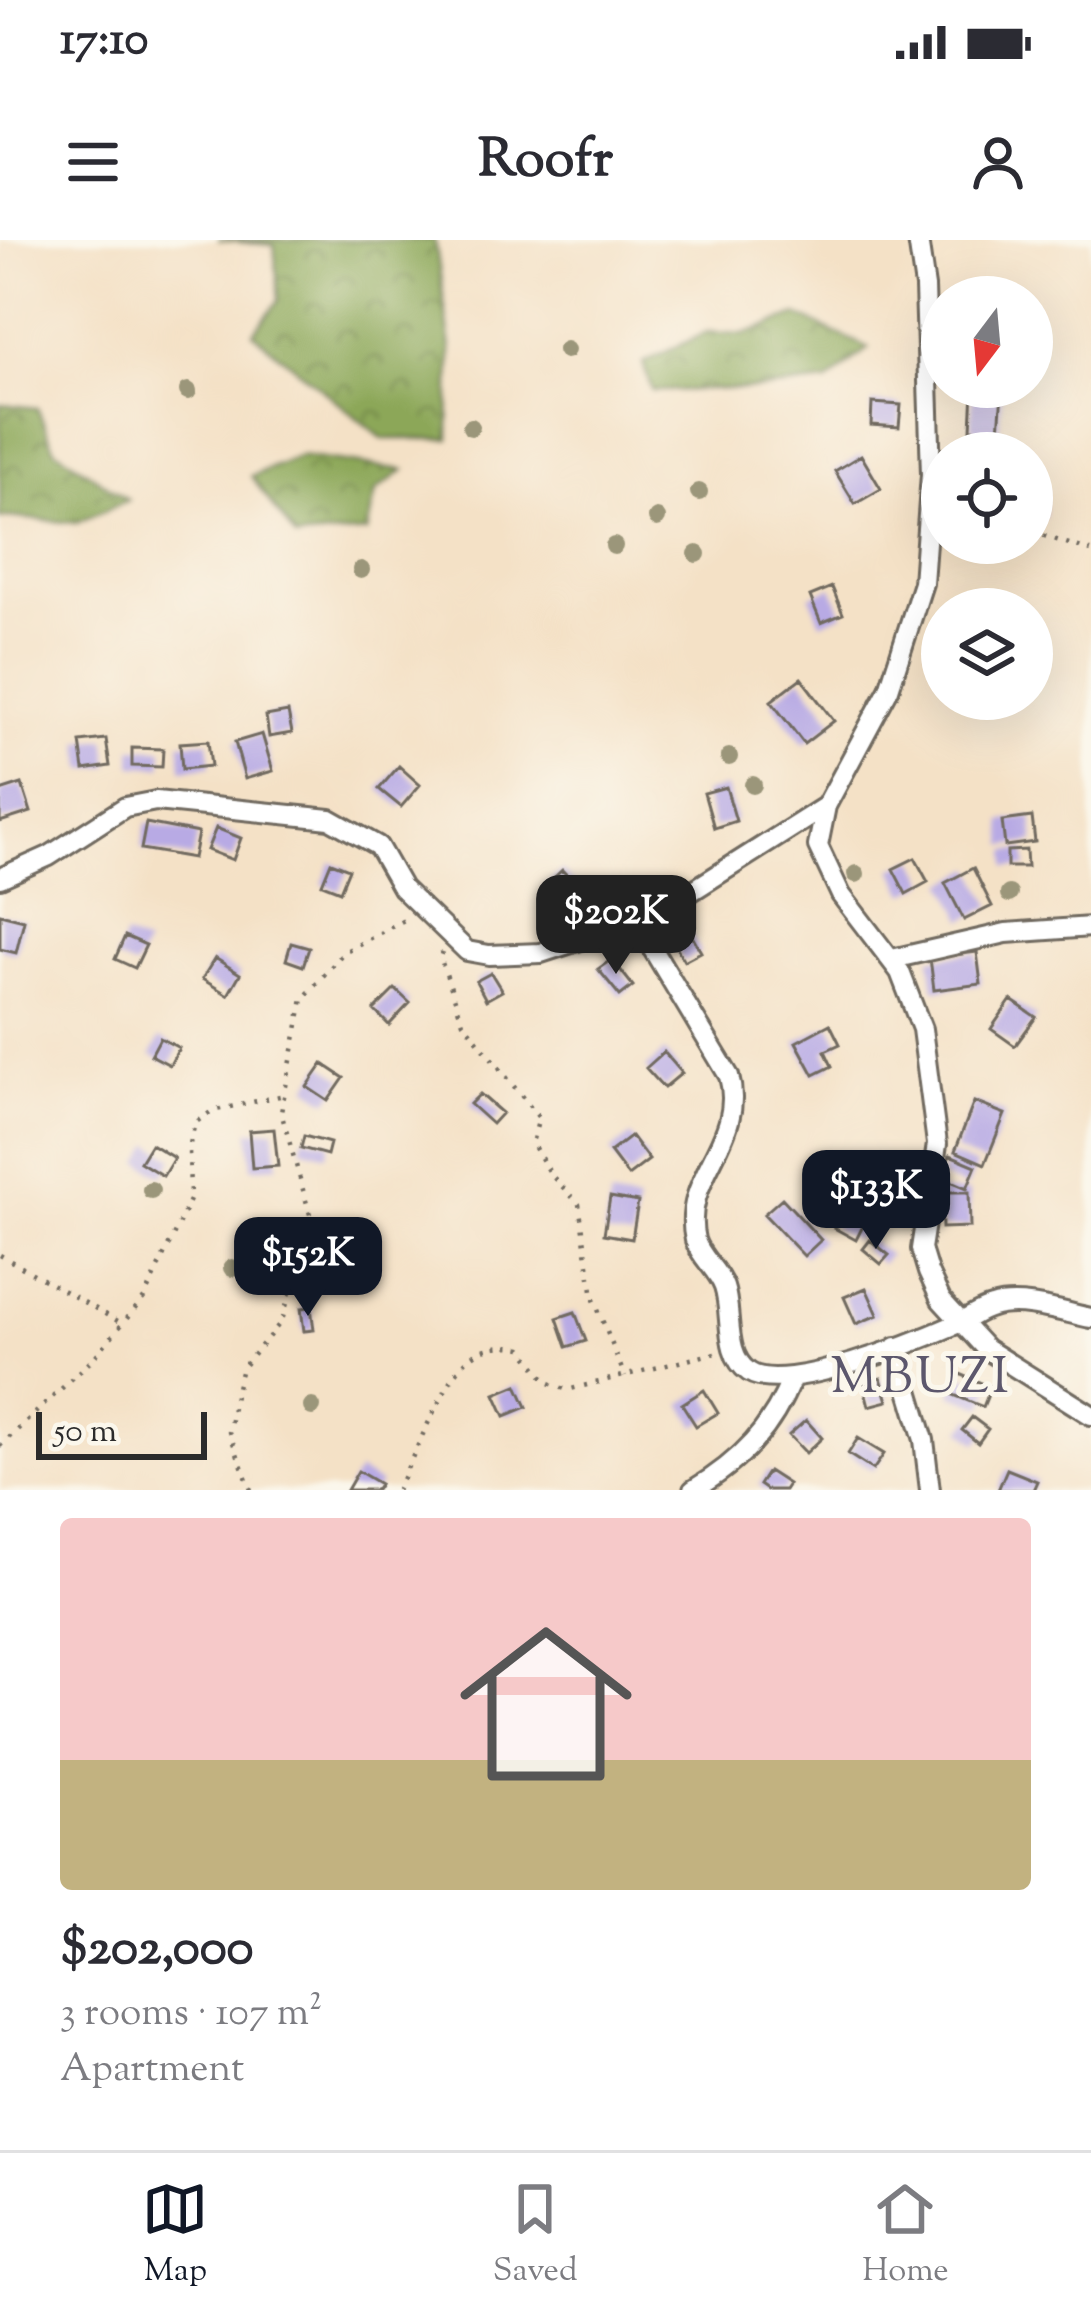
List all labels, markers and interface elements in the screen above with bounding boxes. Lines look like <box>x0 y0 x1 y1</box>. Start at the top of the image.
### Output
text: 17:10 <box>60 10 148 75</box>
text: Roofr <box>478 123 613 201</box>
icon: menu <box>60 129 126 195</box>
icon: person <box>965 129 1031 195</box>
north arrow <box>921 276 1053 408</box>
map controls <box>921 276 1053 720</box>
button: locate <box>921 432 1053 564</box>
button: layers <box>921 588 1053 720</box>
pin: $202K <box>532 875 700 977</box>
text: $202K <box>563 886 669 942</box>
pin: $133K <box>792 1150 960 1252</box>
text: $133K <box>829 1161 923 1217</box>
pin: $152K <box>224 1217 392 1319</box>
text: $152K <box>261 1228 355 1284</box>
district label: MBUZI <box>830 1343 1012 1416</box>
scale bar <box>36 1406 207 1459</box>
text: 50 m <box>54 1409 117 1457</box>
icon: home <box>438 1596 654 1812</box>
text: $202,000 <box>60 1914 254 1987</box>
text: 3 rooms · 107 m² <box>60 1987 322 2043</box>
text: Apartment <box>60 2043 244 2099</box>
tab: Map <box>142 2176 208 2296</box>
tab: Saved <box>493 2176 578 2296</box>
tab: Home <box>862 2176 949 2296</box>

